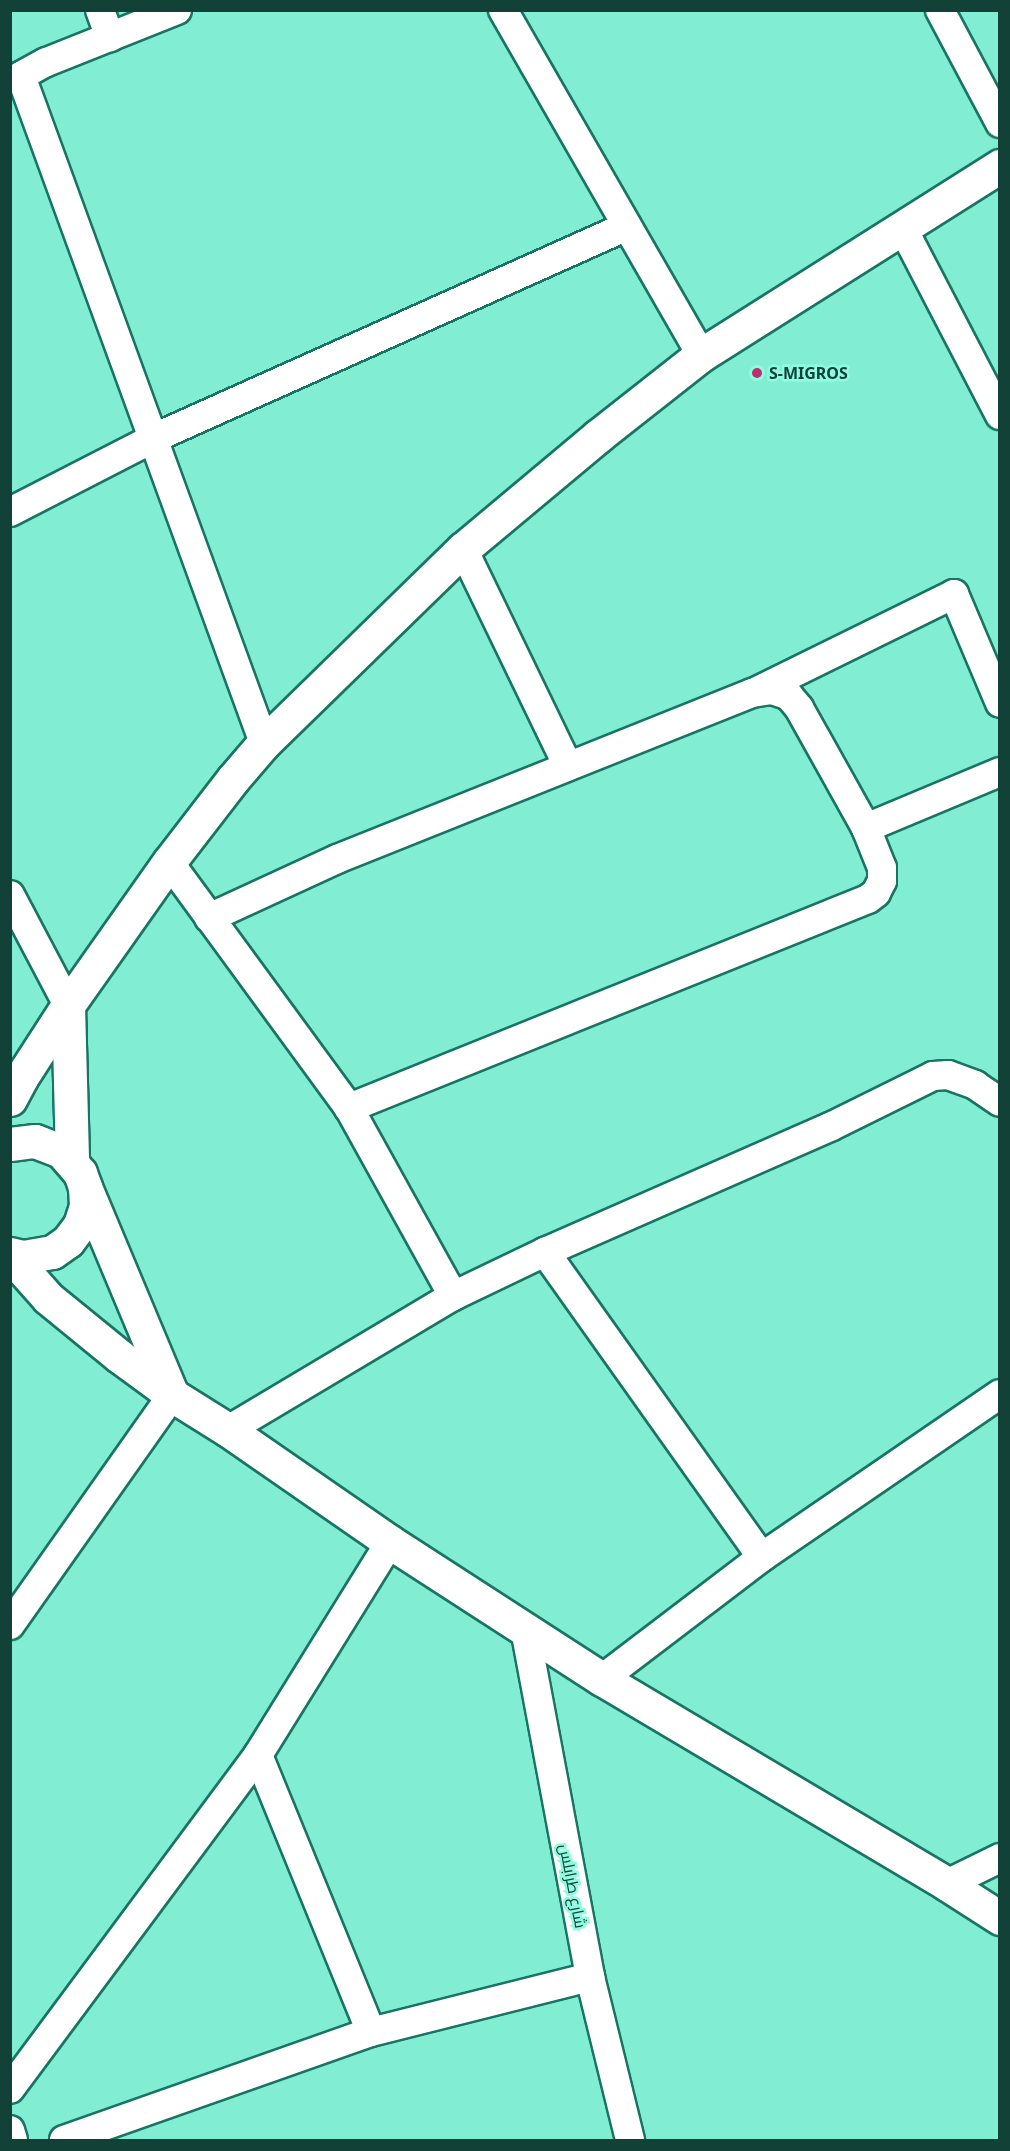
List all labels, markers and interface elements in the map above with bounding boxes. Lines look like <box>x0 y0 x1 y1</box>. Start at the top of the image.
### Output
place label: S-MIGROS <box>769 363 848 383</box>
marker: S-MIGROS <box>750 366 764 380</box>
street label: شارع طرابلس <box>555 1842 591 1930</box>

